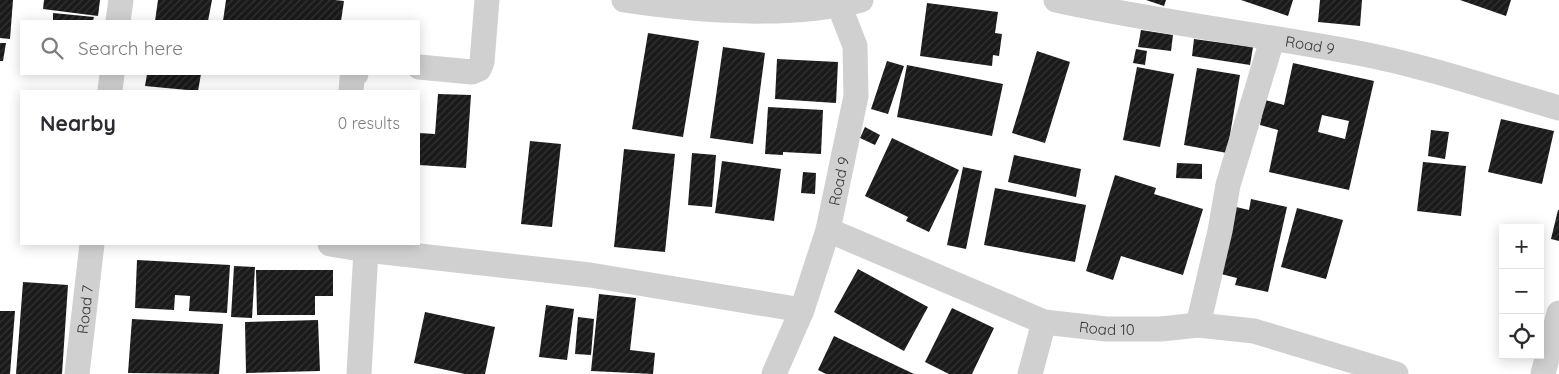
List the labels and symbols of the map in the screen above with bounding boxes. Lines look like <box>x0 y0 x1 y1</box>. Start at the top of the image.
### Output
street label: Road 9 <box>1284 31 1336 58</box>
street label: Road 9 <box>824 155 853 207</box>
street label: Road 7 <box>72 284 97 335</box>
street label: Road 10 <box>1078 317 1135 339</box>

